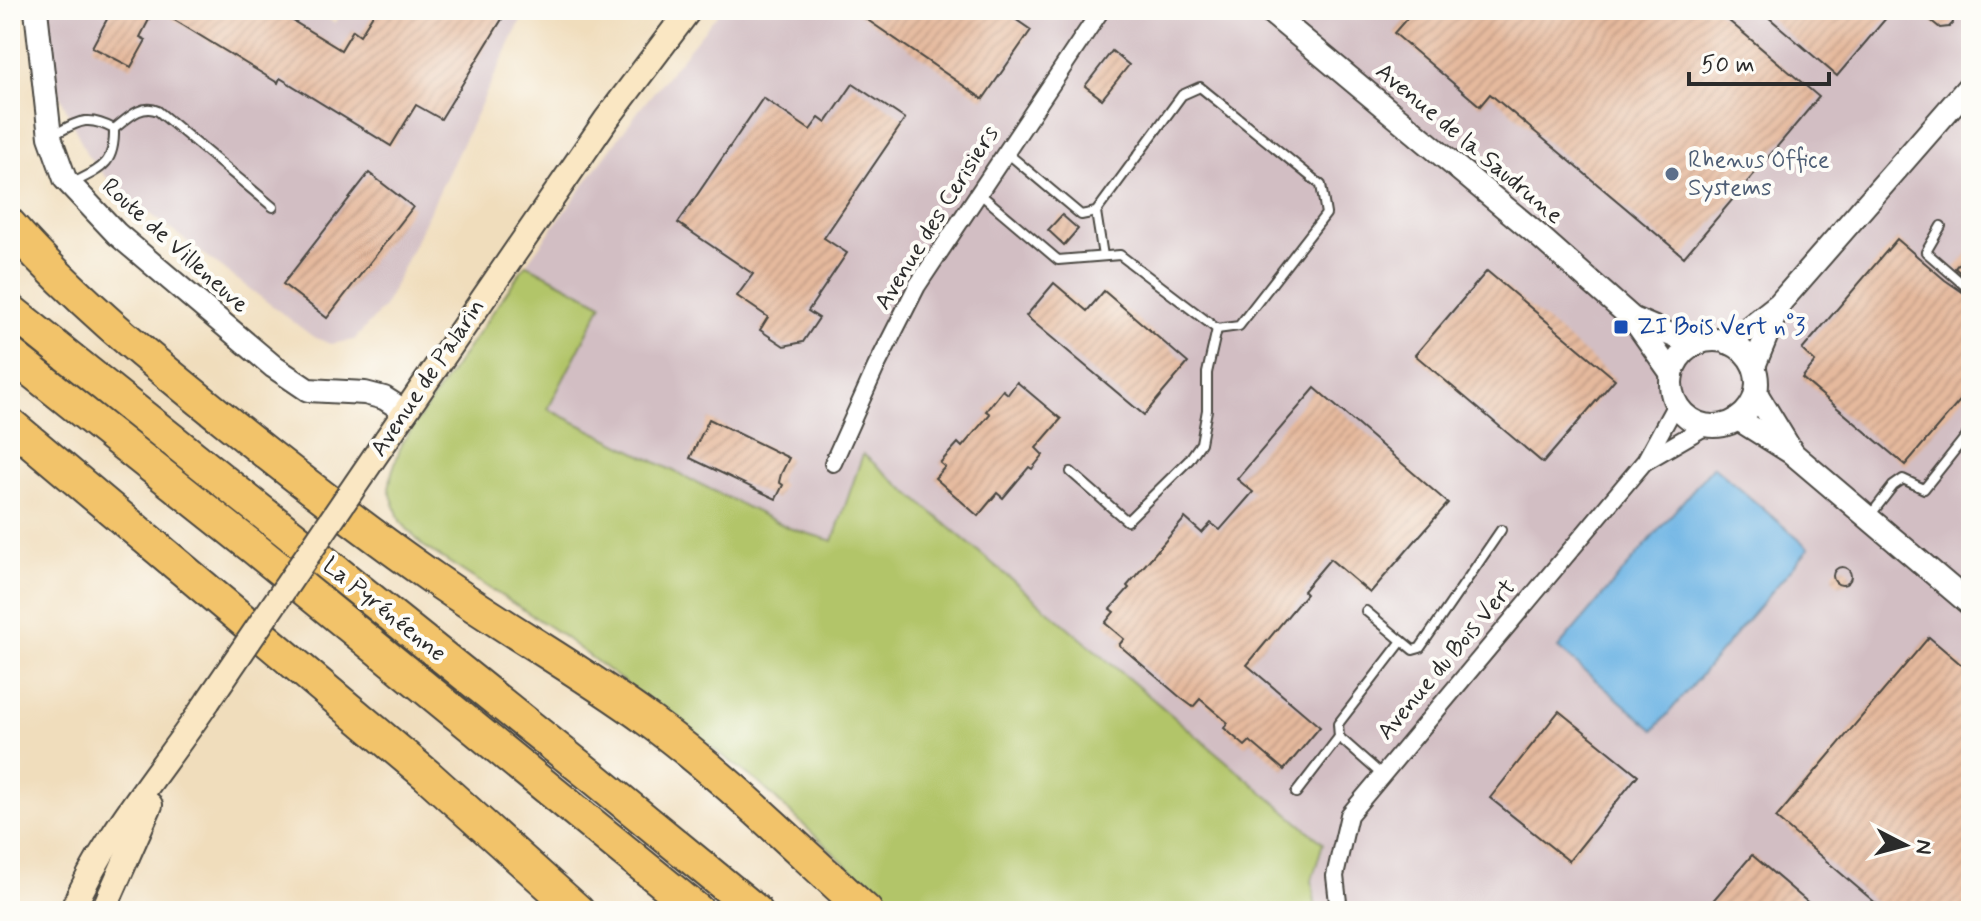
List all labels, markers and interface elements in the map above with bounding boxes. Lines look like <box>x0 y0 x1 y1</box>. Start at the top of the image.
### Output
scale bar <box>1689 36 1829 86</box>
text: 50 m <box>1701 50 1755 81</box>
street label: Avenue de la Saudrune <box>1369 56 1569 232</box>
street label: Avenue des Cerisiers <box>868 120 1006 316</box>
place label: Rhenus Office Systems <box>1688 145 1830 204</box>
marker: Rhenus Office Systems <box>1663 165 1681 183</box>
street label: Route de Villeneuve <box>95 172 255 320</box>
street label: Avenue de Palarin <box>364 293 492 463</box>
place label: ZI Bois Vert n°3 <box>1637 312 1806 343</box>
marker: ZI Bois Vert n°3 <box>1612 318 1630 336</box>
street label: La Pyrénéenne <box>316 551 452 669</box>
street label: Avenue du Bois Vert <box>1371 573 1523 747</box>
north arrow <box>1865 805 1945 885</box>
text: N <box>1908 838 1938 856</box>

